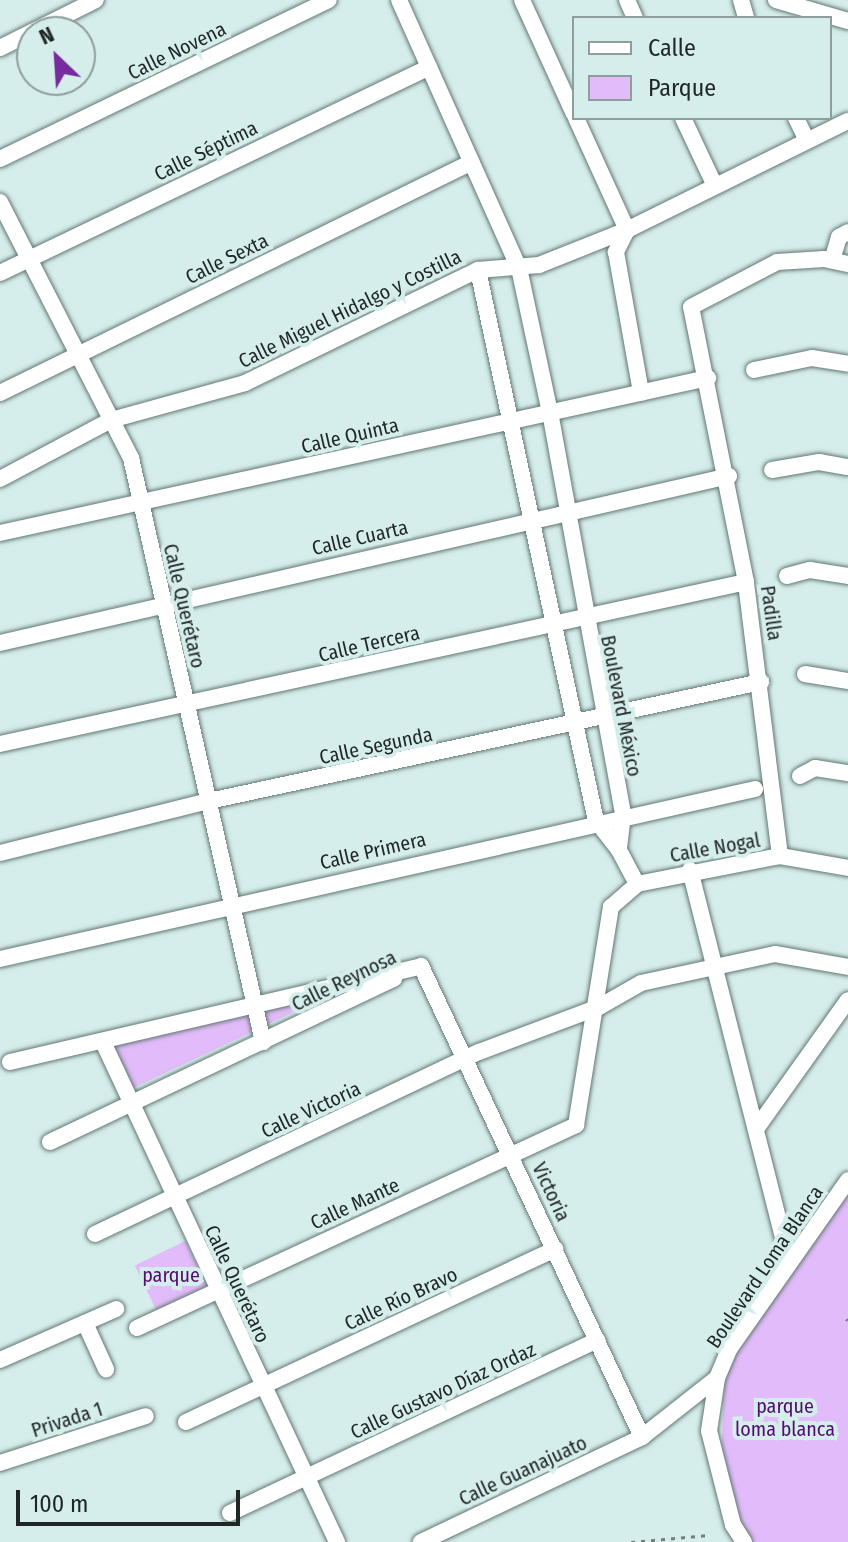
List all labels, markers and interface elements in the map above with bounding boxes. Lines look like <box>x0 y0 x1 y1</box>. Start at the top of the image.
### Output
north arrow <box>16 16 96 96</box>
legend <box>572 16 832 120</box>
street label: Calle Novena <box>124 17 230 85</box>
text: N <box>35 21 58 51</box>
text: Calle <box>648 34 696 62</box>
text: Parque <box>648 74 716 102</box>
street label: Calle Séptima <box>150 116 262 186</box>
street label: Calle Sexta <box>182 229 272 289</box>
street label: Calle Miguel Hidalgo y Costilla <box>235 245 465 373</box>
street label: Calle Quinta <box>299 413 401 459</box>
street label: Calle Cuarta <box>310 515 410 561</box>
street label: Calle Querétaro <box>158 541 210 671</box>
street label: Padilla <box>755 584 787 642</box>
street label: Calle Tercera <box>316 621 422 667</box>
street label: Boulevard México <box>596 633 646 779</box>
street label: Calle Segunda <box>317 722 435 770</box>
street label: Calle Primera <box>318 827 428 875</box>
street label: Calle Nogal <box>668 828 762 868</box>
street label: Calle Reynosa <box>288 945 400 1017</box>
street label: Calle Victoria <box>257 1077 365 1143</box>
street label: Victoria <box>527 1159 575 1225</box>
street label: Calle Mante <box>307 1173 403 1235</box>
street label: Boulevard Loma Blanca <box>702 1181 828 1353</box>
street label: Calle Querétaro <box>199 1221 275 1347</box>
street label: Calle Río Bravo <box>341 1262 461 1336</box>
park label: parque <box>142 1263 200 1287</box>
street label: Calle Gustavo Díaz Ordaz <box>347 1338 539 1444</box>
park label: parque loma blanca <box>735 1395 835 1442</box>
street label: Privada 1 <box>28 1397 106 1443</box>
street label: Calle Guanajuato <box>455 1431 591 1511</box>
scale bar <box>20 1474 244 1524</box>
text: 100 m <box>30 1490 88 1518</box>

